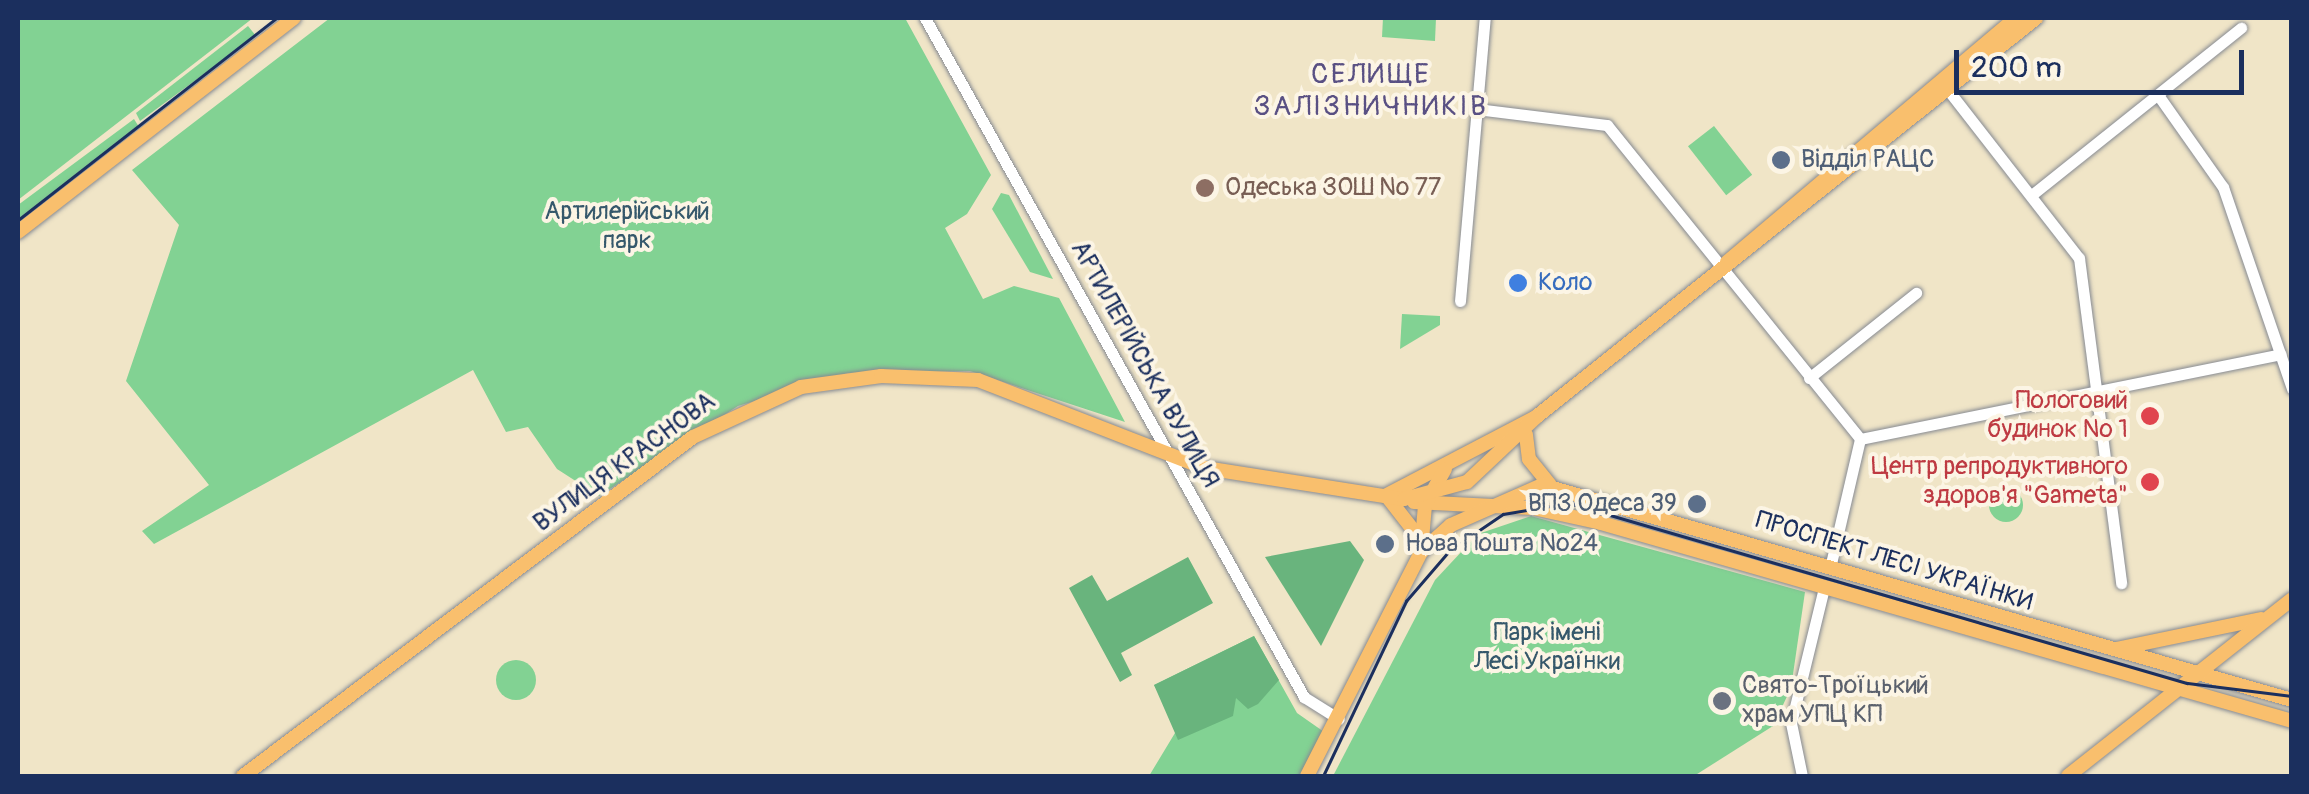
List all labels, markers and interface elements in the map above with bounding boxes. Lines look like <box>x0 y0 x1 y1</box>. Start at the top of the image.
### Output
scale bar <box>1959 30 2249 92</box>
text: 200 m <box>1971 49 2062 86</box>
district label: СЕЛИЩЕ ЗАЛІЗНИЧНИКІВ <box>1254 58 1488 124</box>
place label: Відділ РАЦС <box>1801 145 1934 175</box>
marker: Відділ РАЦС <box>1770 149 1792 171</box>
place label: Одеська ЗОШ № 77 <box>1225 173 1441 203</box>
marker: Одеська ЗОШ № 77 <box>1194 177 1216 199</box>
park label: Артилерійський парк <box>544 198 710 257</box>
street label: АРТИЛЕРІЙСЬКА ВУЛИЦЯ <box>1064 236 1224 494</box>
place label: Коло <box>1538 268 1592 298</box>
marker: Коло <box>1507 272 1529 294</box>
street label: ВУЛИЦЯ КРАСНОВА <box>528 387 722 539</box>
place label: Пологовий будинок № 1 <box>1987 387 2128 446</box>
marker: Пологовий будинок № 1 <box>2137 403 2163 429</box>
place label: Центр репродуктивного здоров'я "Gameta" <box>1871 453 2128 512</box>
marker: Центр репродуктивного здоров'я "Gameta" <box>2137 469 2163 495</box>
place label: ВПЗ Одеса 39 <box>1528 489 1677 519</box>
marker: ВПЗ Одеса 39 <box>1686 493 1708 515</box>
street label: ПРОСПЕКТ ЛЕСІ УКРАЇНКИ <box>1752 506 2036 618</box>
place label: Нова Пошта №24 <box>1405 529 1598 559</box>
marker: Нова Пошта №24 <box>1374 533 1396 555</box>
park label: Парк імені Лесі Українки <box>1474 619 1620 678</box>
place label: Свято-Троїцький храм УПЦ КП <box>1742 672 1929 731</box>
marker: Свято-Троїцький храм УПЦ КП <box>1711 690 1733 712</box>

